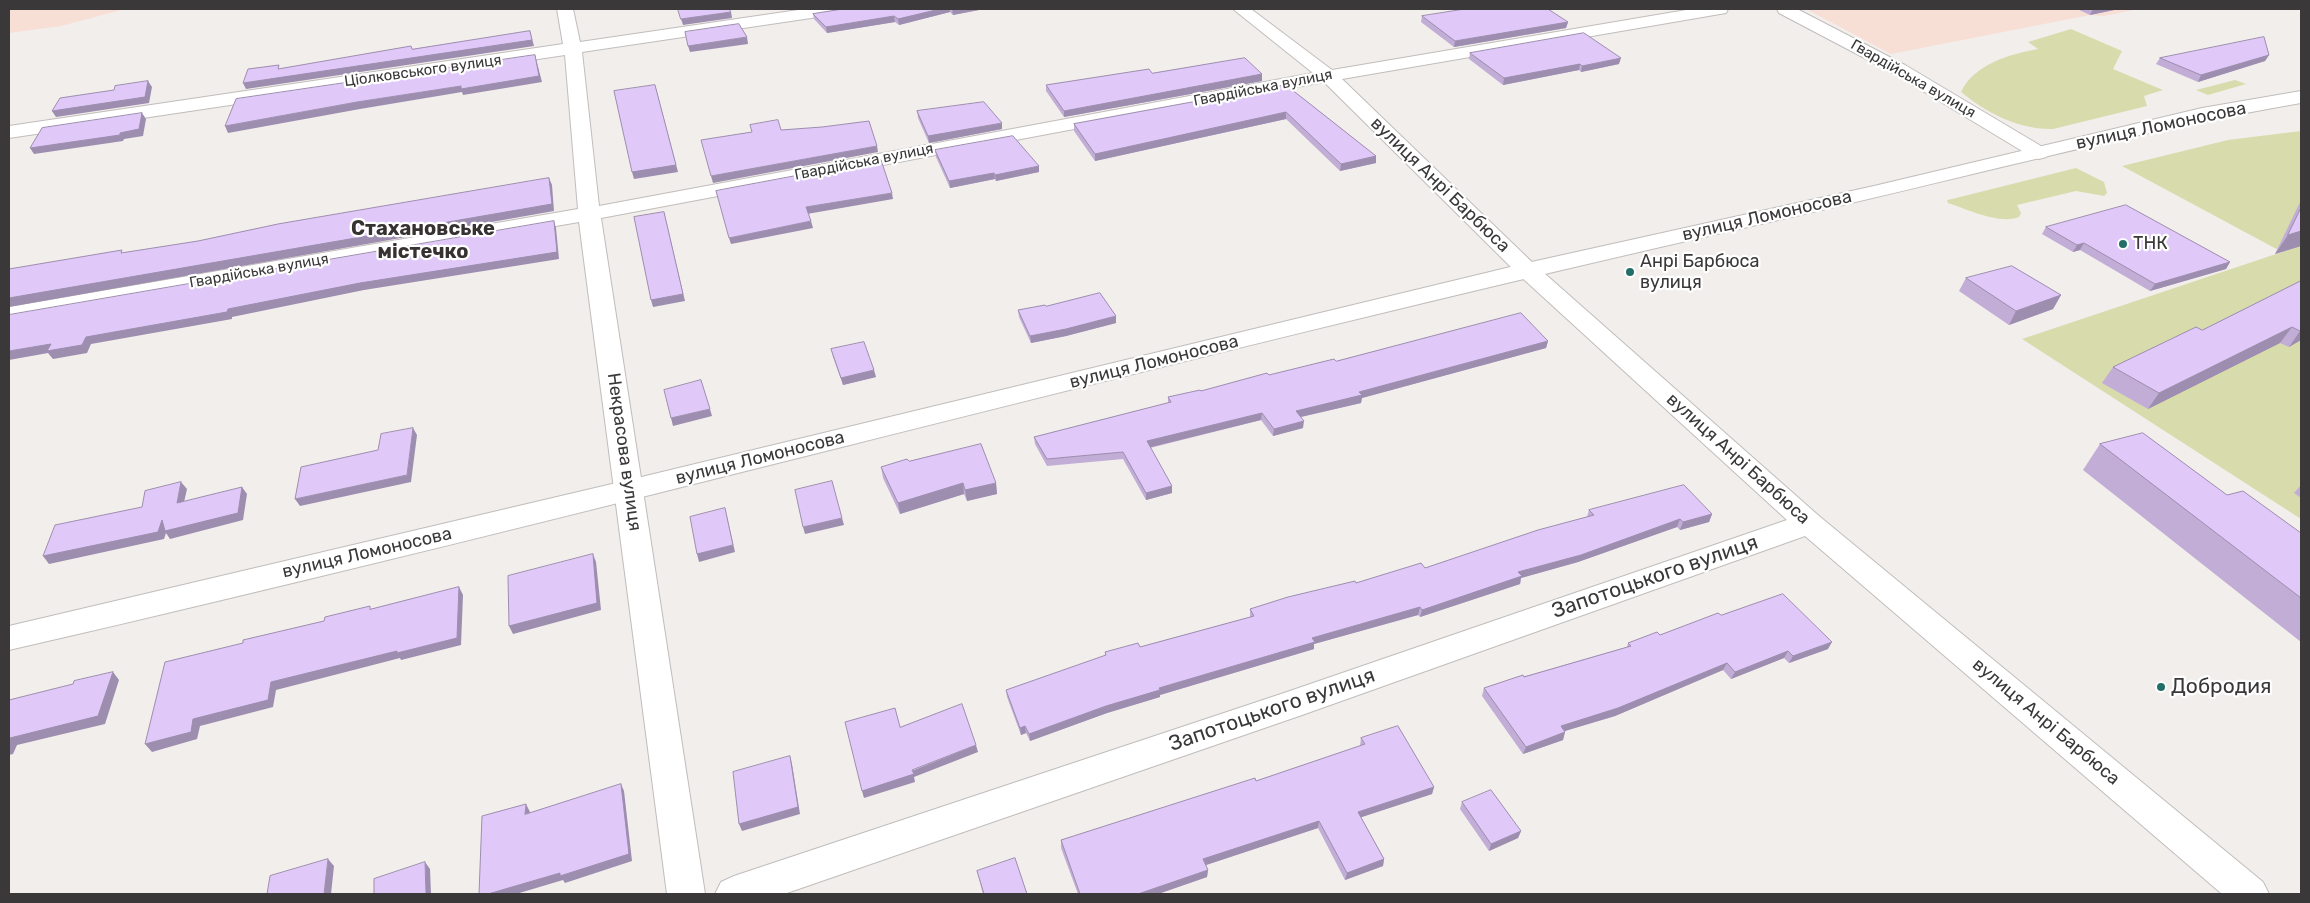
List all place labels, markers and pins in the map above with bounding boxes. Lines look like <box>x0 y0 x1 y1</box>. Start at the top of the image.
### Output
place label: ТНК <box>2133 233 2168 255</box>
marker: ТНК <box>2117 238 2129 250</box>
place label: Анрі Барбюса вулиця <box>1640 251 1759 294</box>
marker: Анрі Барбюса вулиця <box>1624 266 1636 278</box>
place label: Добродия <box>2171 674 2272 700</box>
marker: Добродия <box>2155 681 2167 693</box>

